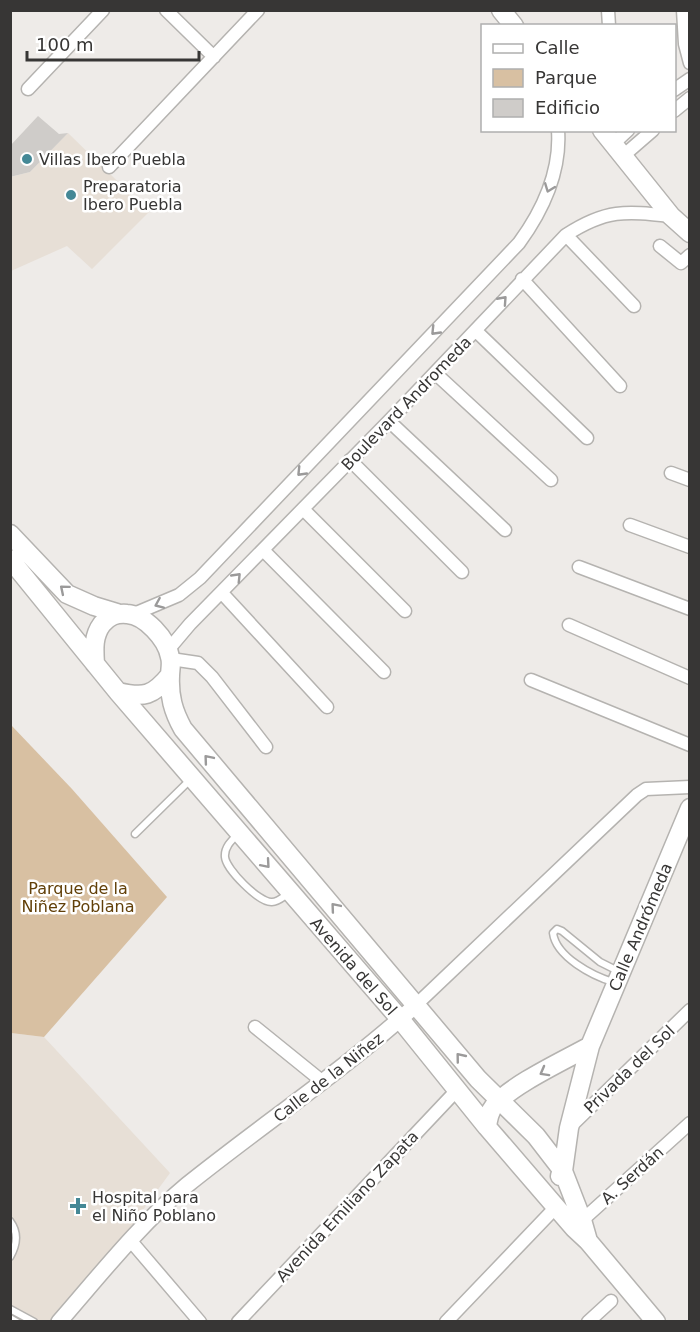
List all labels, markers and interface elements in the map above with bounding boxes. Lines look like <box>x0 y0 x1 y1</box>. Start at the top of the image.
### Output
scale bar <box>27 24 200 62</box>
legend <box>481 24 676 132</box>
text: 100 m <box>36 34 94 55</box>
text: Calle <box>535 37 580 58</box>
text: Parque <box>535 67 597 88</box>
text: Edificio <box>535 97 600 118</box>
place label: Villas Ibero Puebla <box>39 150 186 169</box>
marker: Villas Ibero Puebla <box>20 152 34 166</box>
place label: Preparatoria Ibero Puebla <box>83 177 183 214</box>
one-way arrow <box>544 182 557 193</box>
marker: Preparatoria Ibero Puebla <box>64 188 78 202</box>
one-way arrow <box>496 297 507 307</box>
one-way arrow <box>432 324 443 335</box>
street label: Boulevard Andromeda <box>337 332 475 474</box>
one-way arrow <box>297 466 308 476</box>
one-way arrow <box>230 573 241 584</box>
one-way arrow <box>60 586 71 597</box>
one-way arrow <box>155 597 166 609</box>
one-way arrow <box>204 755 215 766</box>
one-way arrow <box>259 857 270 868</box>
street label: Calle Andrómeda <box>605 860 676 994</box>
park label: Parque de la Niñez Poblana <box>21 879 135 916</box>
one-way arrow <box>331 903 342 914</box>
street label: Avenida del Sol <box>306 914 401 1019</box>
street label: Privada del Sol <box>580 1021 679 1117</box>
street label: Calle de la Niñez <box>270 1029 387 1126</box>
one-way arrow <box>456 1053 467 1064</box>
one-way arrow <box>540 1065 550 1076</box>
street label: Avenida Emiliano Zapata <box>272 1127 422 1286</box>
street label: A. Serdán <box>597 1142 667 1208</box>
place label: Hospital para el Niño Poblano <box>92 1188 216 1225</box>
marker: Hospital para el Niño Poblano <box>69 1197 87 1215</box>

